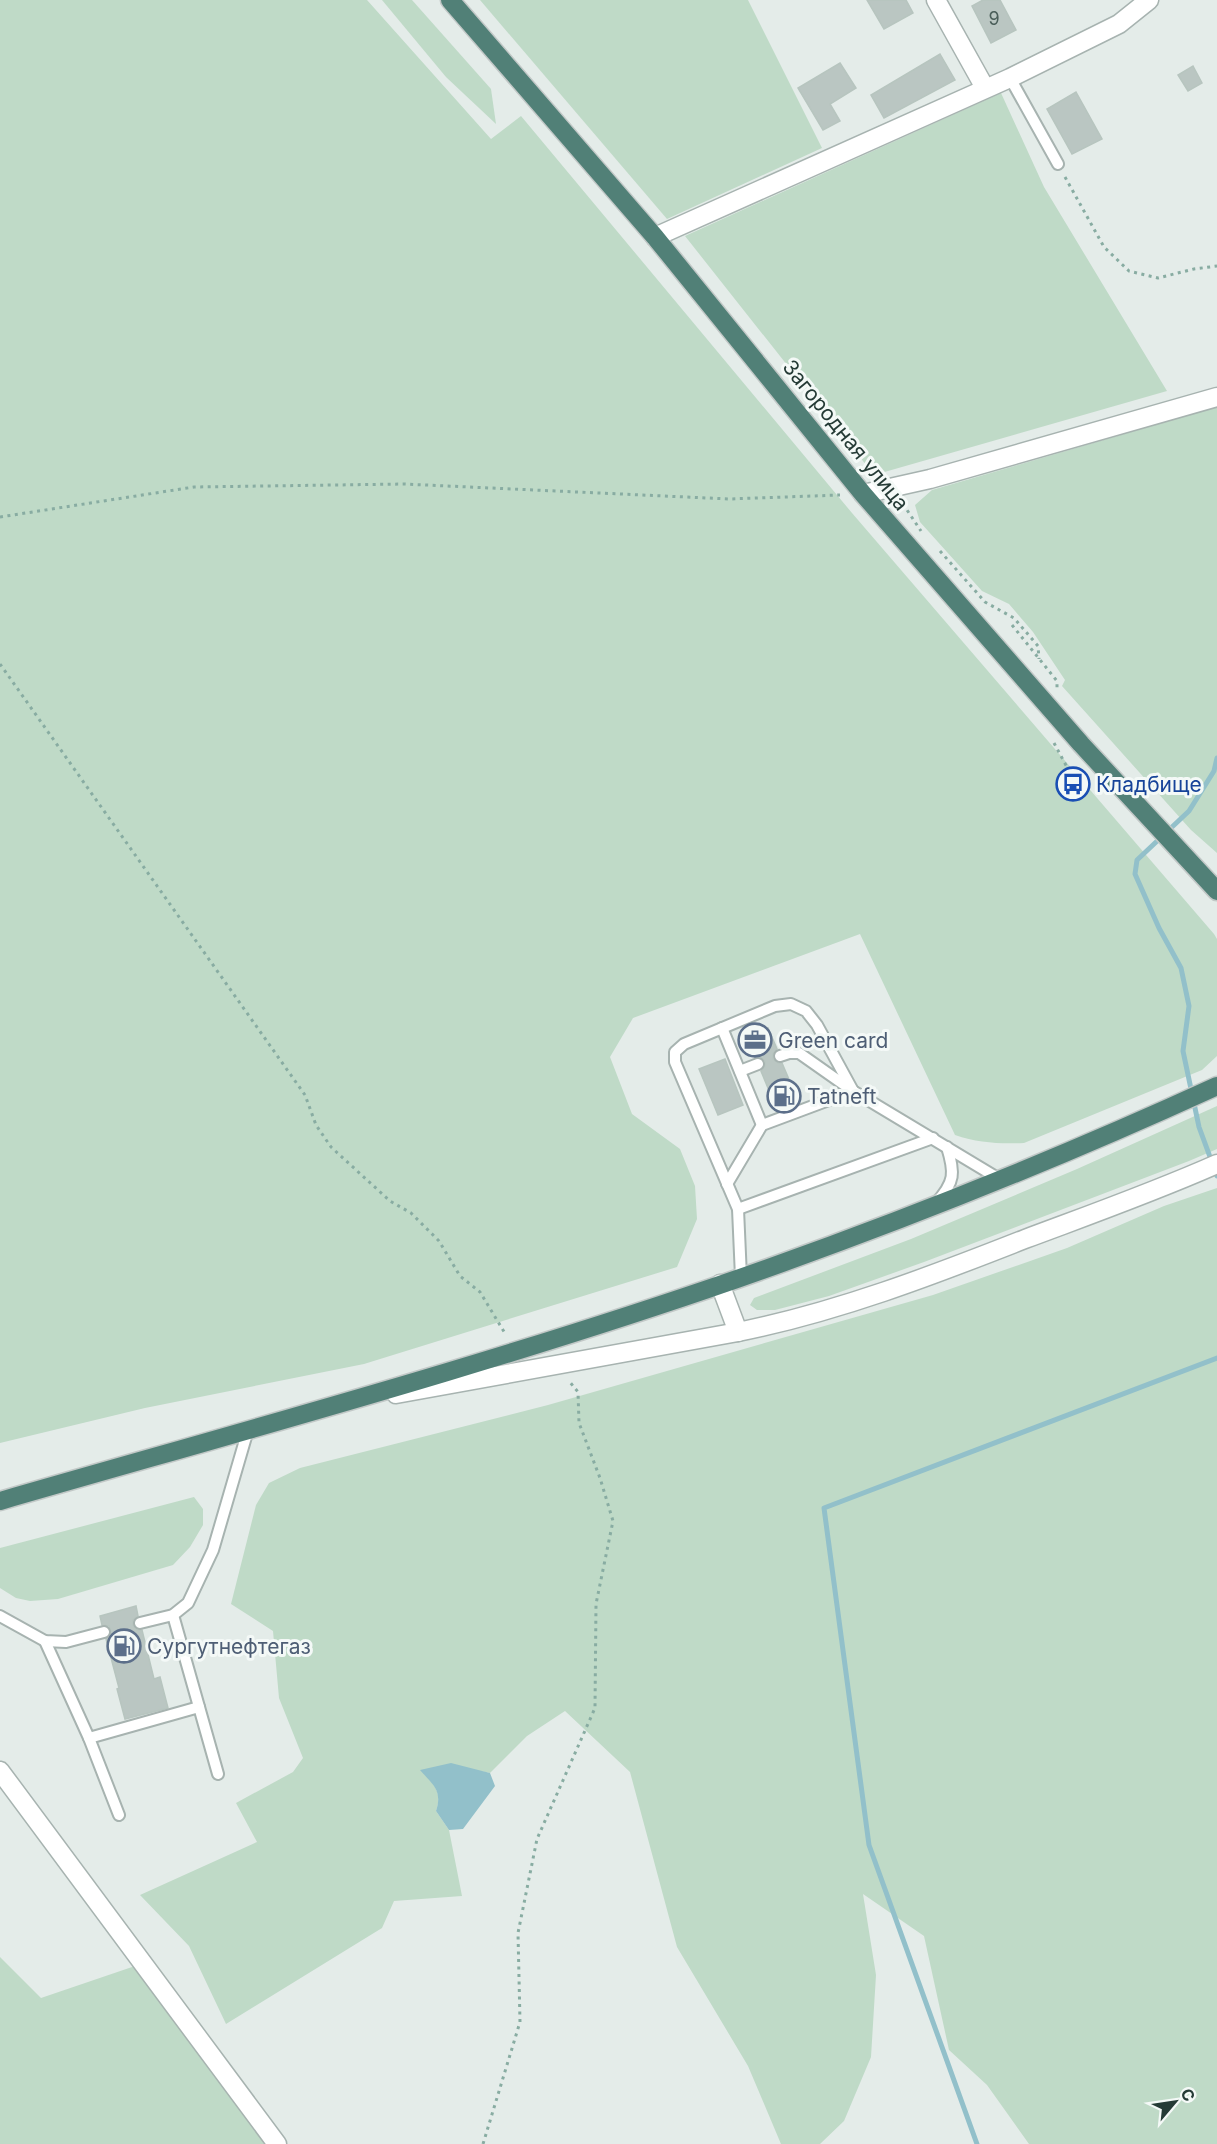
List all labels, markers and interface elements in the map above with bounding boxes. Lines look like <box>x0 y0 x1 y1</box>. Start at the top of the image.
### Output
house number: 9 <box>988 8 1000 29</box>
street label: Загородная улица <box>778 355 914 515</box>
bus stop icon: Кладбище <box>1055 766 1091 802</box>
place label: Кладбище <box>1096 772 1202 797</box>
office icon: Green card <box>737 1022 773 1058</box>
place label: Green card <box>778 1028 888 1053</box>
fuel station icon: Tatneft <box>766 1078 802 1114</box>
place label: Tatneft <box>807 1084 876 1109</box>
fuel station icon: Сургутнефтегаз <box>106 1628 142 1664</box>
place label: Сургутнефтегаз <box>147 1634 311 1659</box>
north arrow <box>1145 2072 1205 2132</box>
text: С <box>1177 2085 1200 2105</box>

